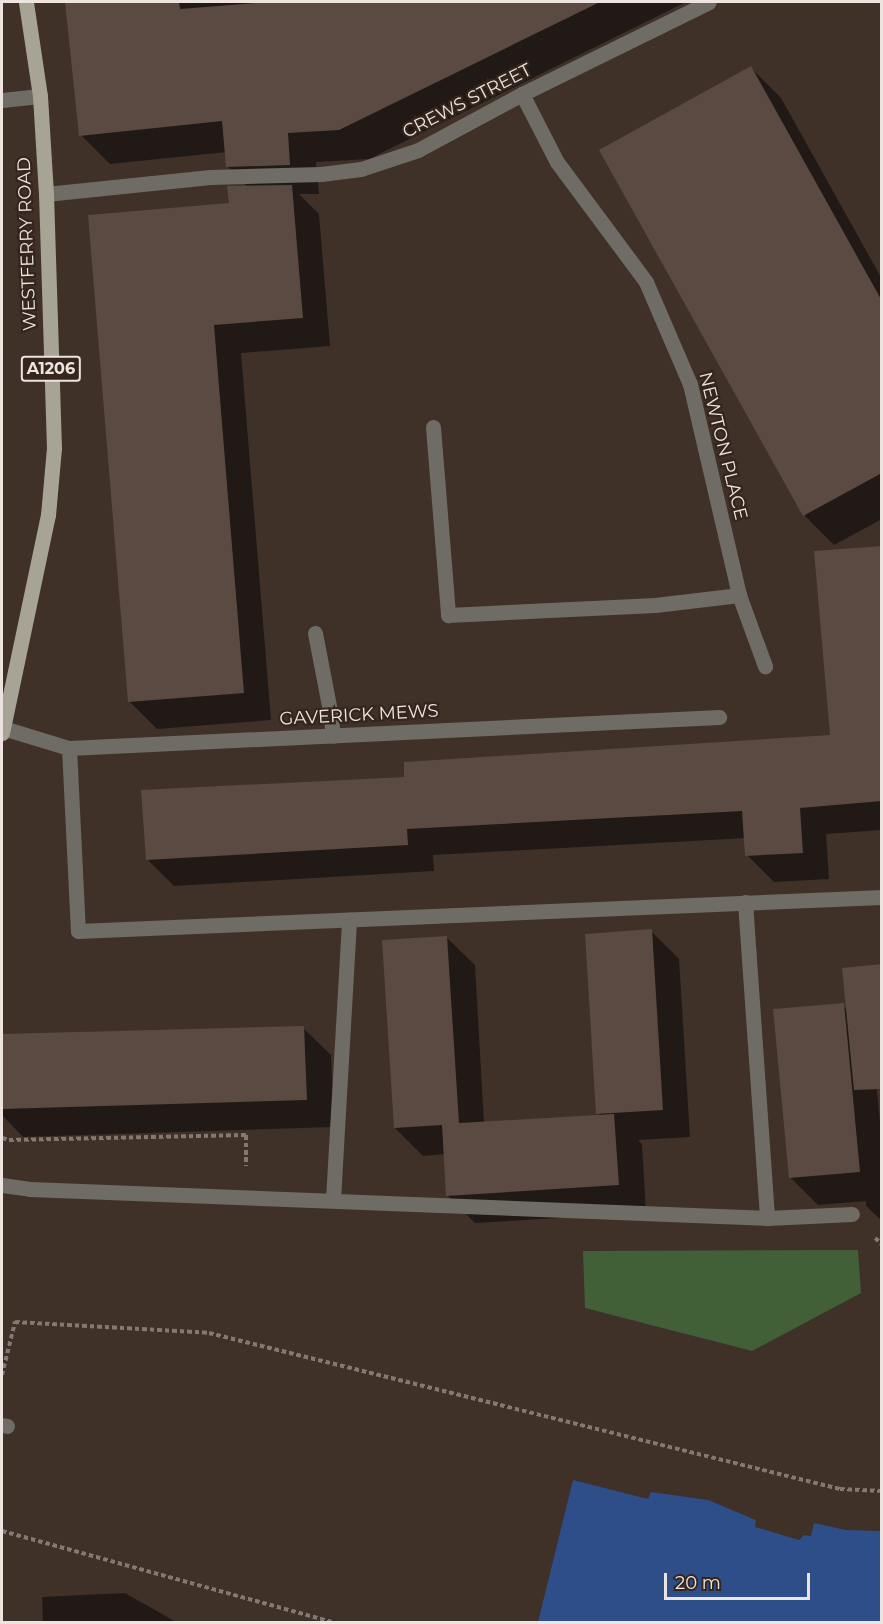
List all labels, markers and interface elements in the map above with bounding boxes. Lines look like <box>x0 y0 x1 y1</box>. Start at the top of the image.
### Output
street label: CREWS STREET <box>399 59 535 143</box>
street label: WESTFERRY ROAD <box>13 157 41 331</box>
road number: A1206 <box>20 356 82 382</box>
street label: NEWTON PLACE <box>694 370 752 522</box>
street label: GAVERICK MEWS <box>279 700 439 730</box>
scale bar <box>667 1561 812 1599</box>
text: 20 m <box>675 1572 721 1594</box>

